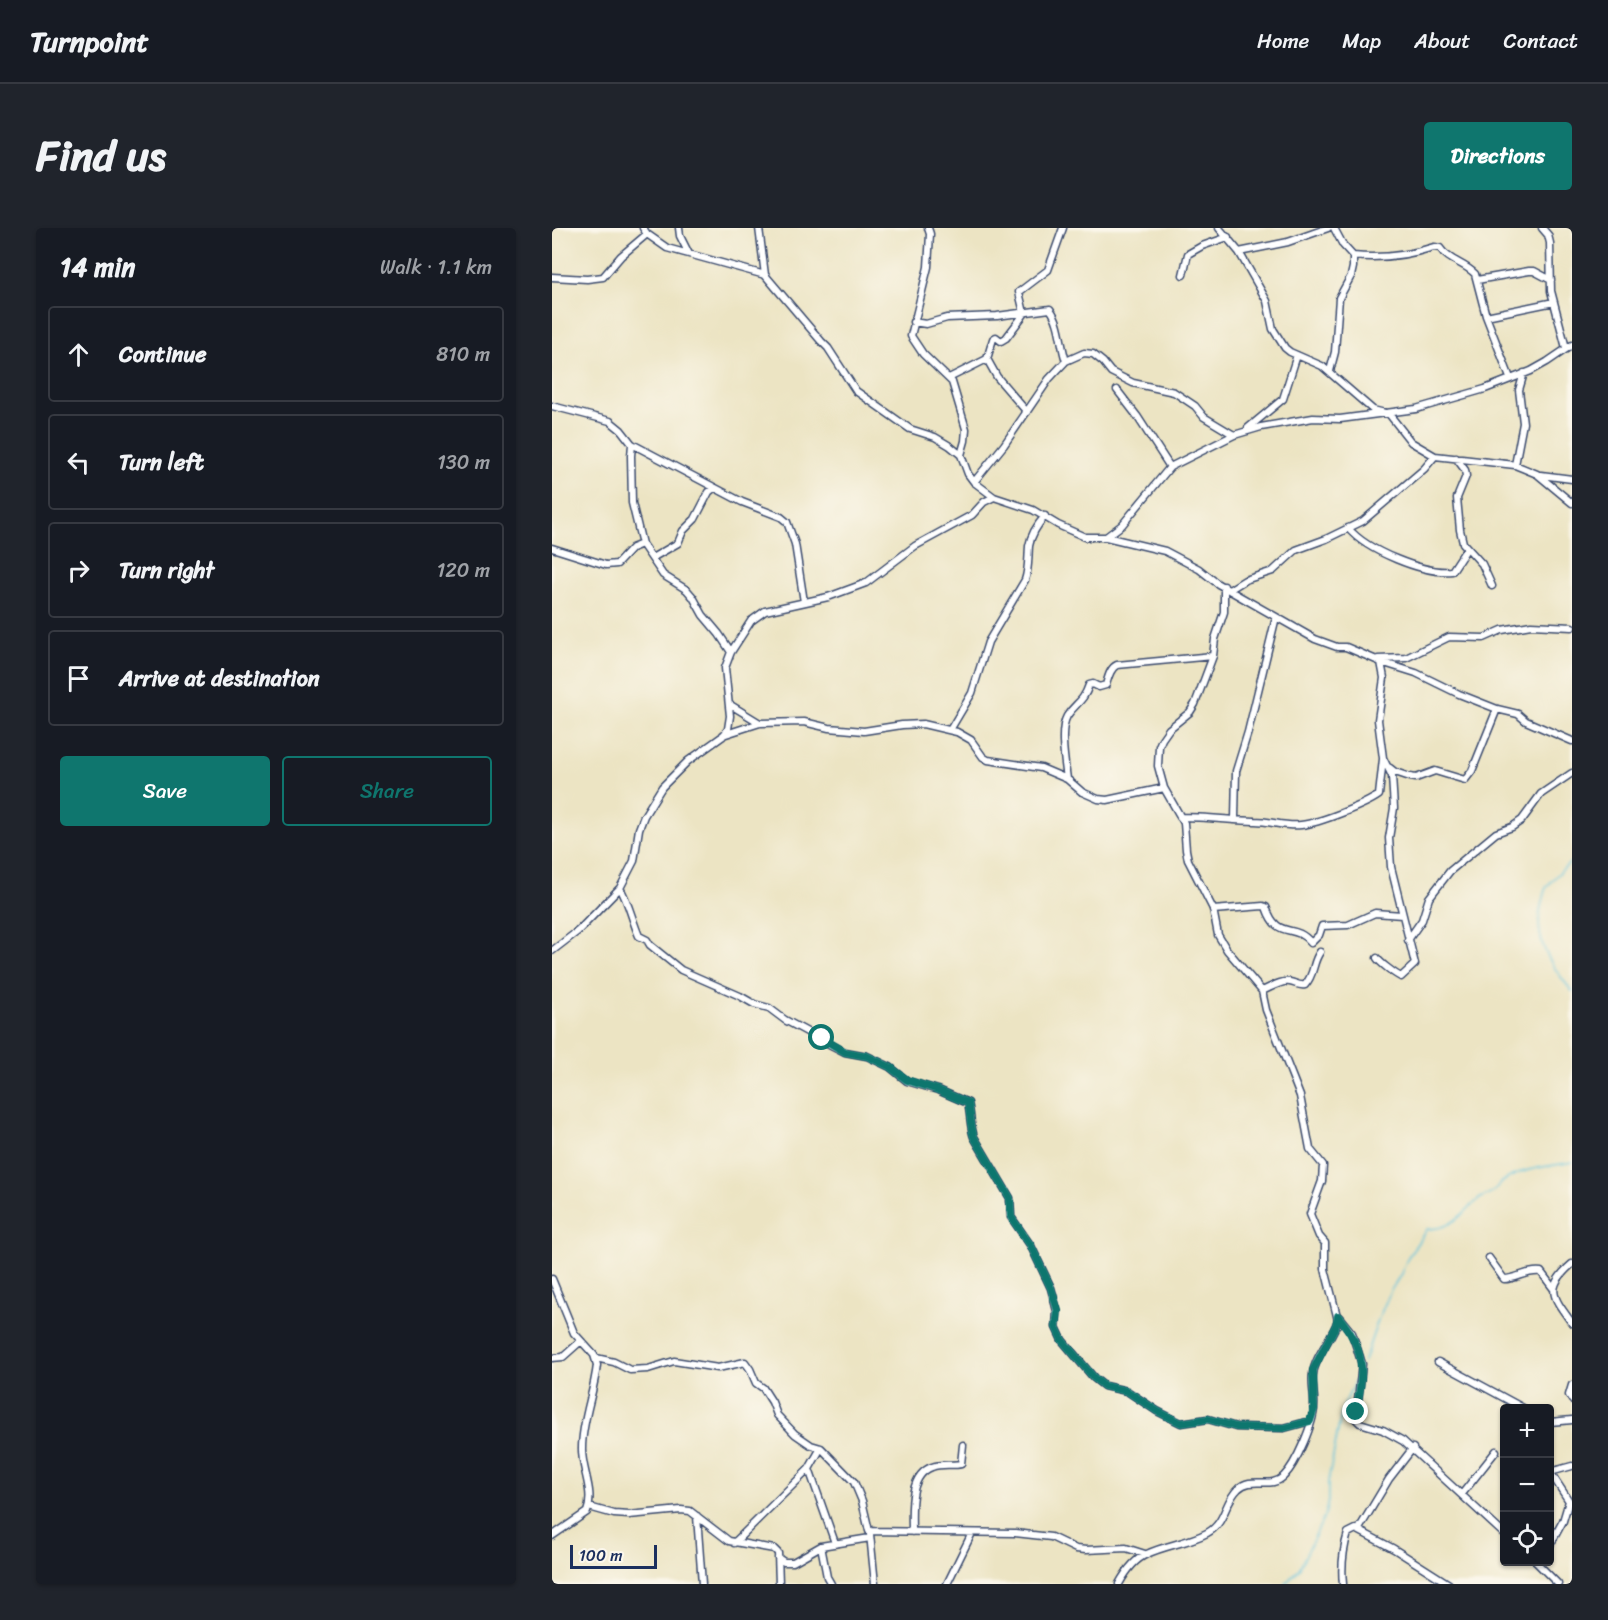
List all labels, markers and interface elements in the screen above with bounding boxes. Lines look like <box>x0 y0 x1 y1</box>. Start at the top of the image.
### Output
text: Turnpoint <box>30 17 149 66</box>
text: Home <box>1257 22 1309 60</box>
text: Map <box>1342 22 1381 60</box>
text: About <box>1414 22 1471 60</box>
text: Contact <box>1504 22 1578 60</box>
text: Find us <box>36 119 166 193</box>
button: Directions <box>1424 122 1572 190</box>
text: 14 min <box>60 244 135 290</box>
text: Walk · 1.1 km <box>380 250 492 285</box>
text: Continue <box>119 335 207 374</box>
text: 810 m <box>436 337 490 372</box>
icon: ahead <box>62 338 95 371</box>
text: Turn left <box>119 443 204 482</box>
text: 130 m <box>437 445 490 480</box>
icon: left <box>62 446 95 479</box>
text: Turn right <box>119 551 214 590</box>
text: 120 m <box>437 553 490 588</box>
icon: right <box>62 554 95 587</box>
text: Arrive at destination <box>119 659 320 698</box>
icon: arrive <box>62 662 95 695</box>
button: Save <box>60 756 270 826</box>
button: Share <box>282 756 492 826</box>
route start <box>808 1024 834 1050</box>
route end <box>1342 1398 1368 1424</box>
map controls <box>1500 1404 1554 1566</box>
button: + <box>1500 1404 1554 1458</box>
button: − <box>1500 1458 1554 1512</box>
button: locate <box>1500 1512 1554 1566</box>
text: 100 m <box>579 1541 623 1570</box>
scale bar <box>570 1542 657 1570</box>

